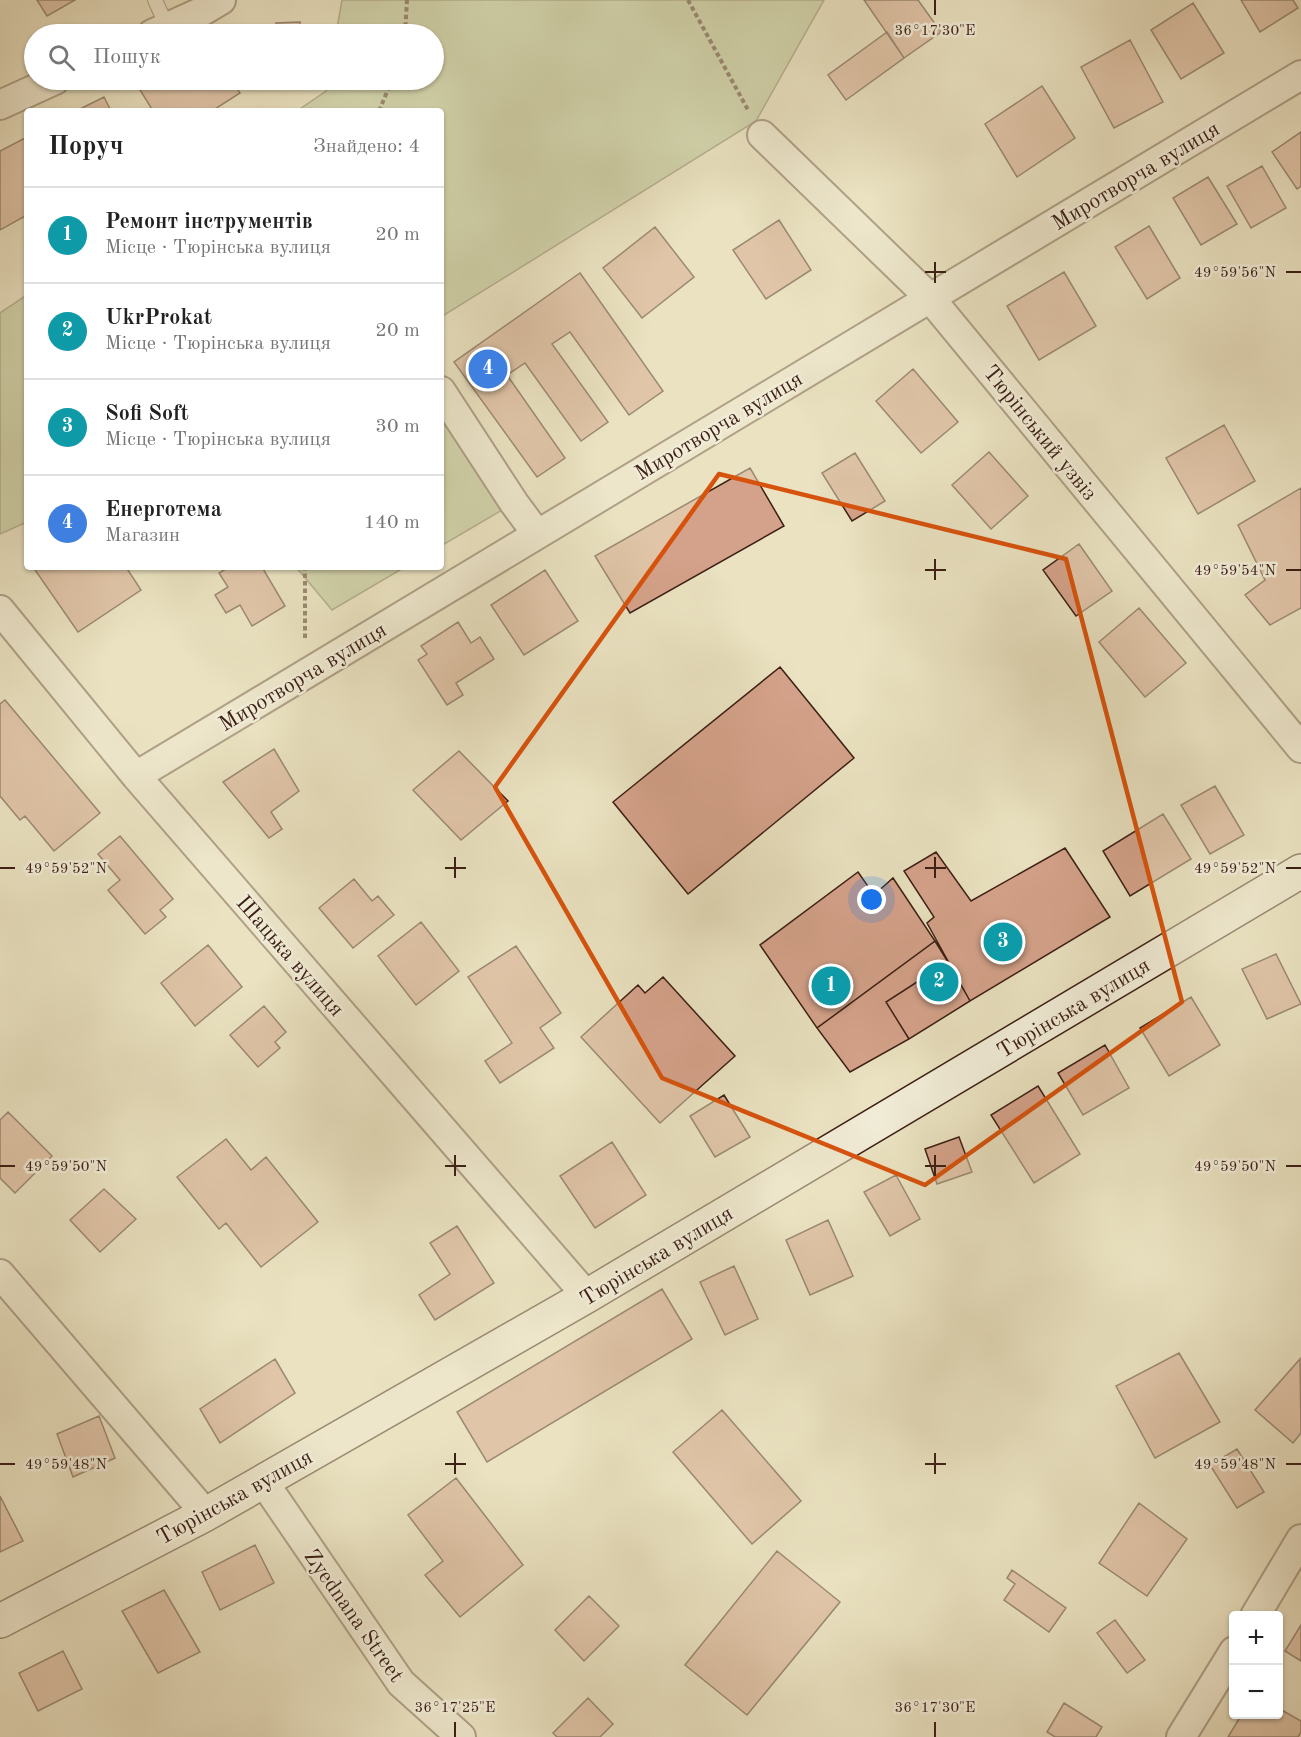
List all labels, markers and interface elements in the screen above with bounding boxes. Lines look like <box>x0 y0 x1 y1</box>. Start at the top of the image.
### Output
search box <box>24 24 444 90</box>
text: 36°17'30"E <box>895 24 975 39</box>
icon: search <box>45 41 78 74</box>
text: Пошук <box>93 46 161 68</box>
street label: Миротворча вулиця <box>1048 118 1224 235</box>
text: Поруч <box>48 134 124 160</box>
text: Знайдено: 4 <box>313 137 420 157</box>
text: Ремонт інструментів <box>105 211 313 233</box>
text: 1 <box>62 225 73 245</box>
text: 20 m <box>375 225 420 245</box>
text: Місце · Тюрінська вулиця <box>105 238 331 258</box>
text: 49°59'56"N <box>1194 266 1276 281</box>
text: UkrProkat <box>105 307 212 329</box>
text: 2 <box>62 321 73 341</box>
text: 20 m <box>375 321 420 341</box>
text: Місце · Тюрінська вулиця <box>105 334 331 354</box>
pin: 4 <box>468 346 508 392</box>
street label: Тюрінський узвіз <box>978 362 1100 505</box>
street label: Миротворча вулиця <box>631 368 807 485</box>
text: Sofi Soft <box>105 403 189 425</box>
text: 3 <box>62 417 73 437</box>
text: 30 m <box>375 417 420 437</box>
text: Місце · Тюрінська вулиця <box>105 430 331 450</box>
text: Енерготема <box>105 499 222 521</box>
text: 4 <box>62 513 73 533</box>
text: 140 m <box>364 513 420 533</box>
text: Магазин <box>105 526 180 546</box>
text: 49°59'54"N <box>1194 564 1276 579</box>
street label: Миротворча вулиця <box>215 619 391 736</box>
text: 49°59'52"N <box>25 862 107 877</box>
text: 49°59'52"N <box>1194 862 1276 877</box>
your location <box>857 885 886 914</box>
street label: Шацька вулиця <box>231 892 348 1021</box>
pin: 3 <box>984 920 1022 964</box>
street label: Тюрінська вулиця <box>994 955 1154 1063</box>
pin: 2 <box>920 960 958 1004</box>
pin: 1 <box>812 964 850 1008</box>
text: 49°59'50"N <box>25 1160 107 1175</box>
text: 49°59'50"N <box>1194 1160 1276 1175</box>
street label: Тюрінська вулиця <box>577 1203 737 1311</box>
street label: Тюрінська вулиця <box>154 1446 316 1550</box>
text: 49°59'48"N <box>25 1458 107 1473</box>
text: 49°59'48"N <box>1194 1458 1276 1473</box>
street label: Zyednana Street <box>299 1546 407 1687</box>
map controls <box>1229 1611 1283 1719</box>
button: + <box>1229 1611 1283 1665</box>
button: − <box>1229 1665 1283 1719</box>
text: 36°17'25"E <box>415 1701 495 1716</box>
text: 36°17'30"E <box>895 1701 975 1716</box>

